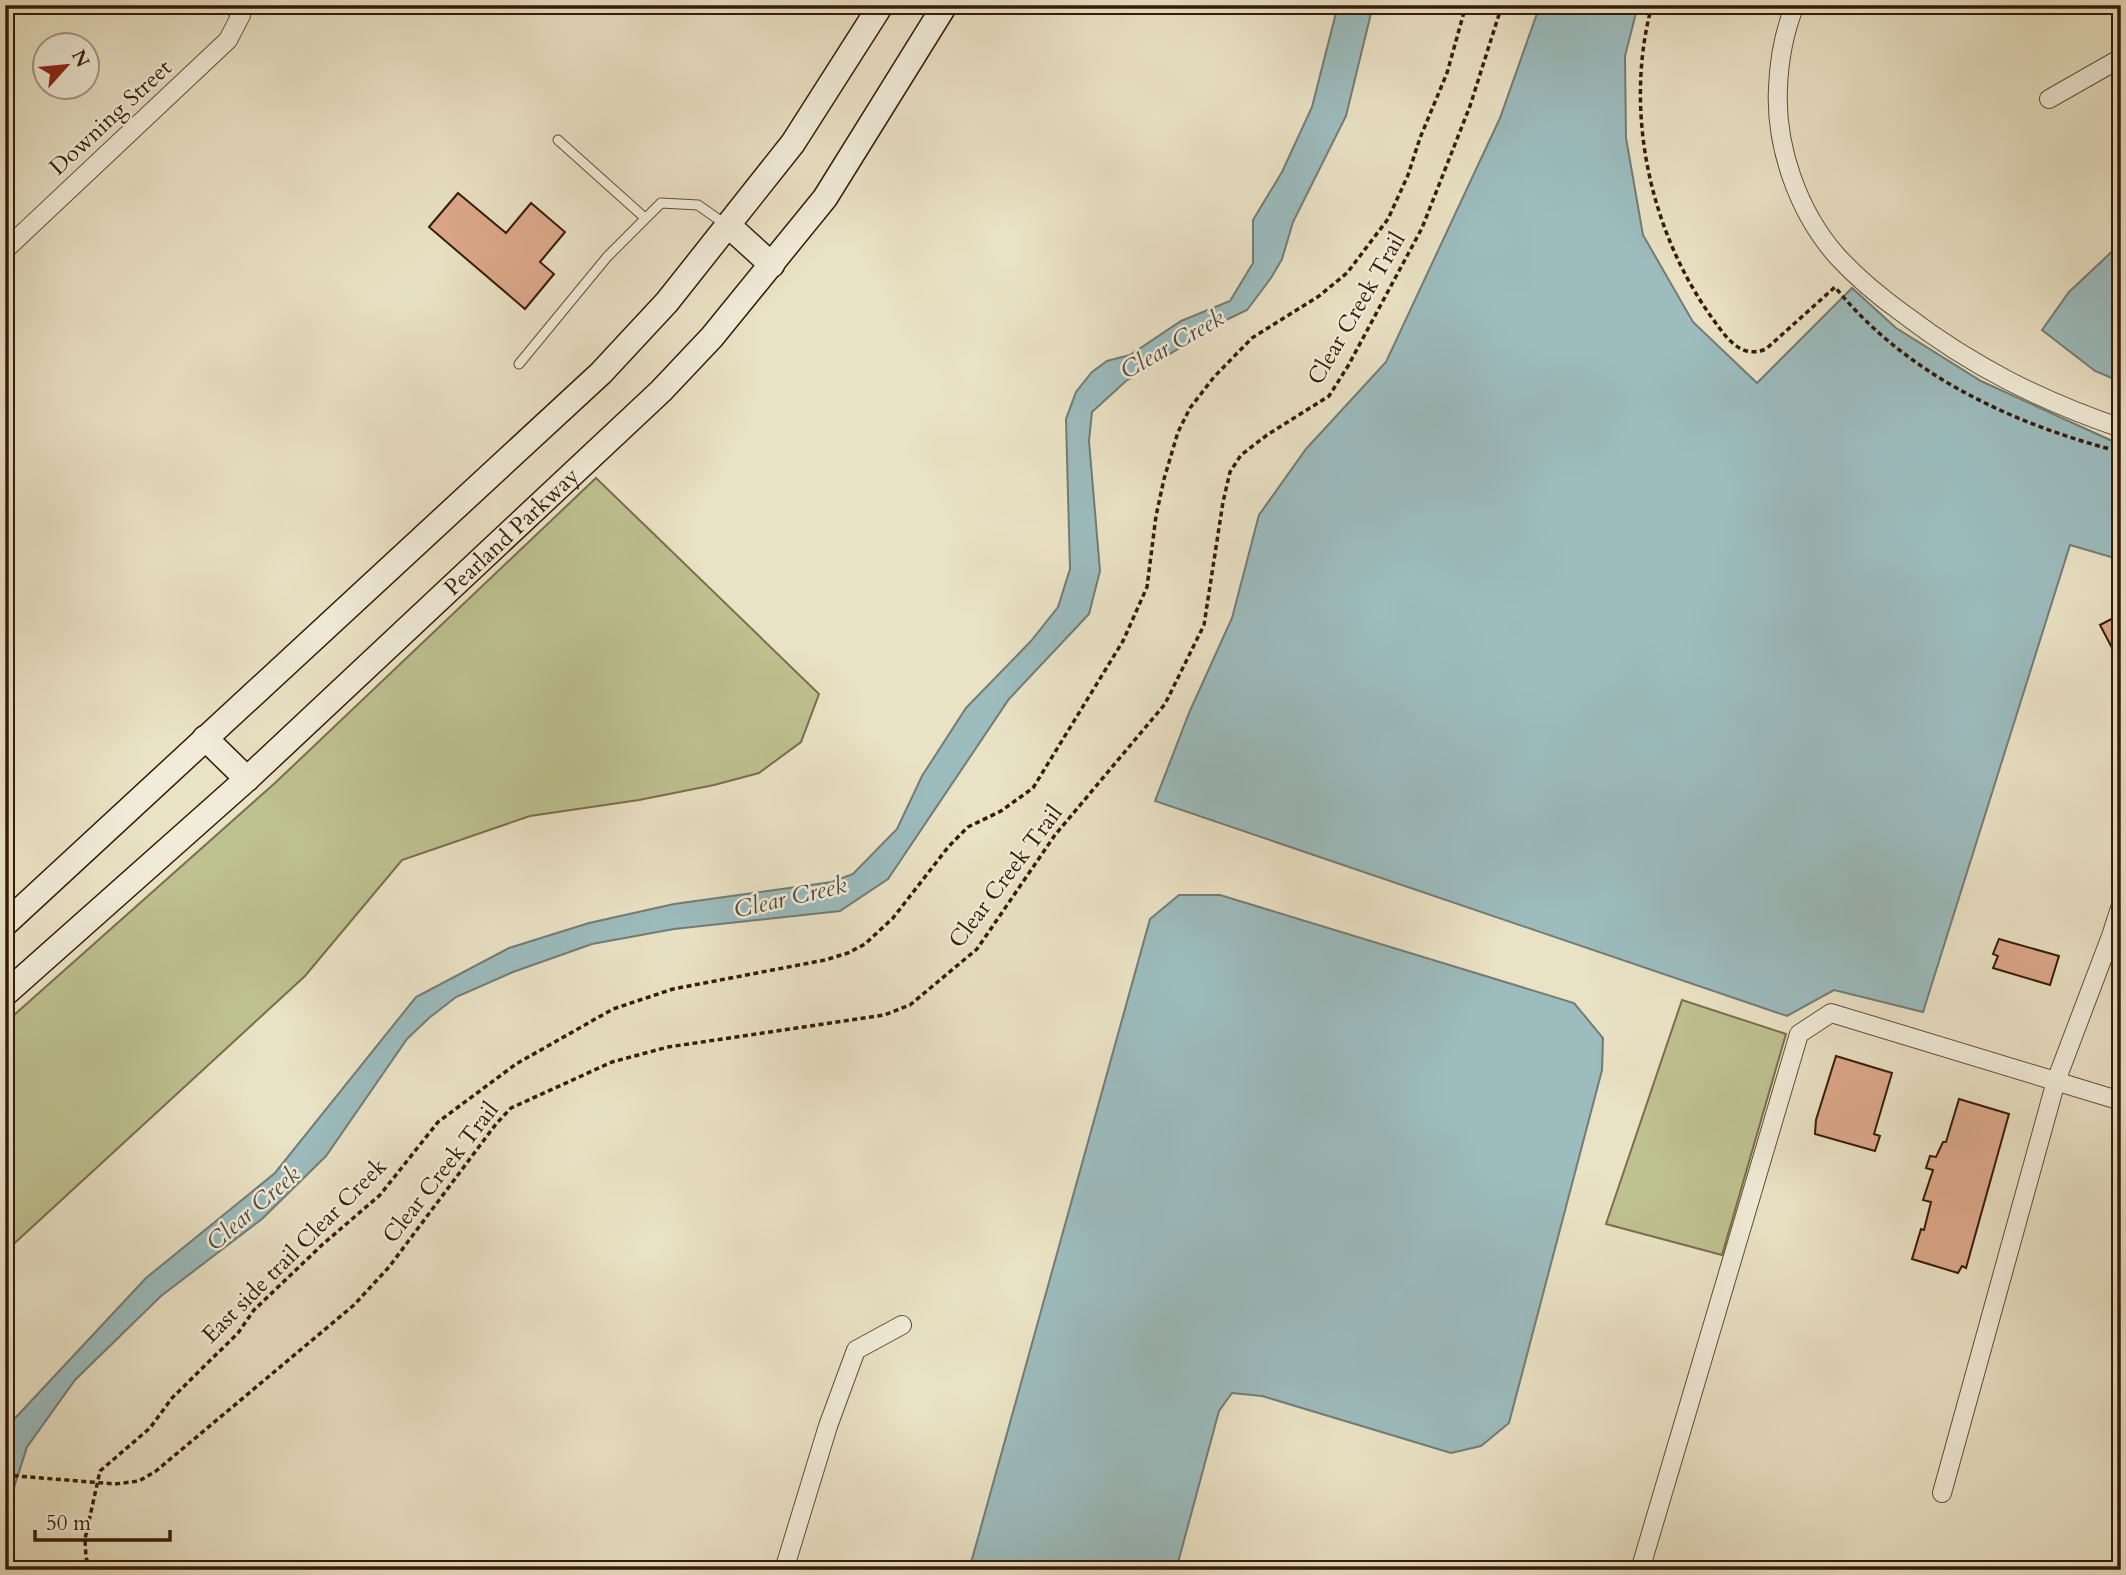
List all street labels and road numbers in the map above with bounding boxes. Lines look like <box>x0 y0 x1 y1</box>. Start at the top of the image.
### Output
street label: Downing Street <box>43 53 178 182</box>
street label: Clear Creek Trail <box>1300 226 1413 390</box>
street label: Pearland Parkway <box>437 461 586 603</box>
street label: Clear Creek Trail <box>941 798 1069 954</box>
street label: Clear Creek Trail <box>375 1095 505 1249</box>
street label: East side trail Clear Creek <box>195 1151 394 1350</box>

